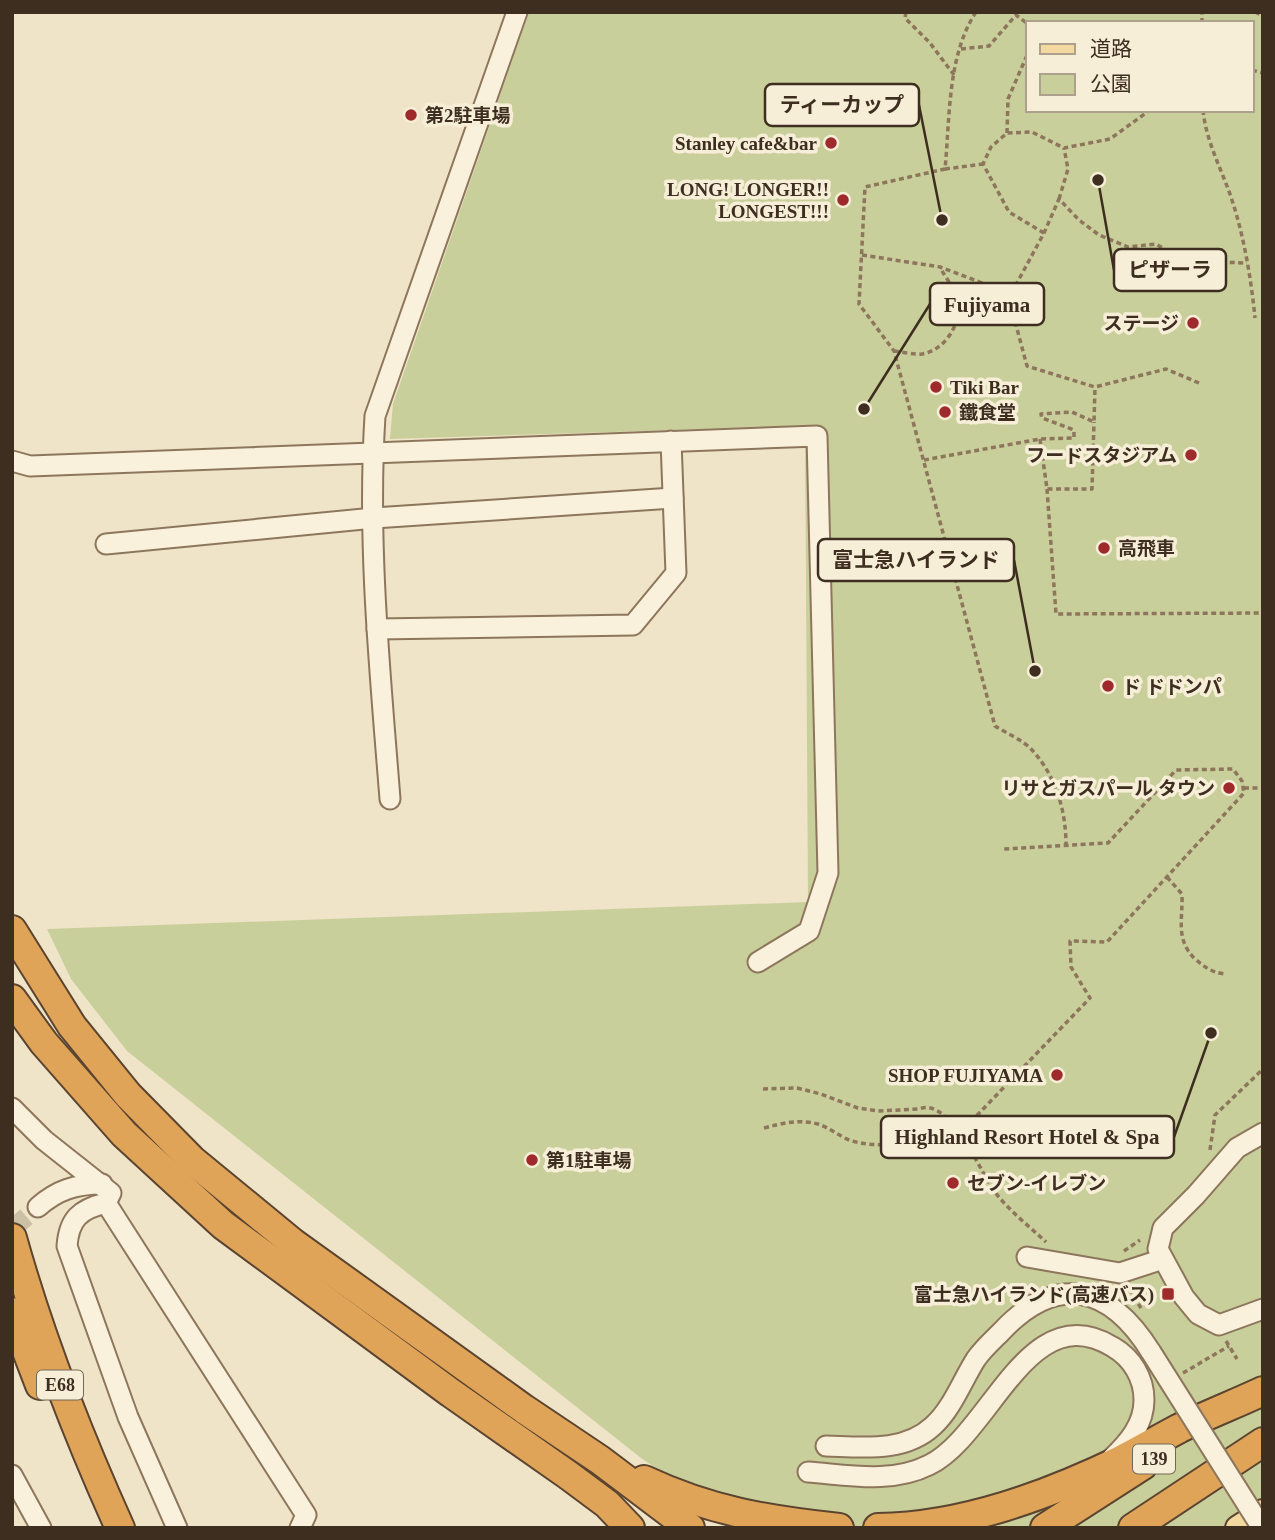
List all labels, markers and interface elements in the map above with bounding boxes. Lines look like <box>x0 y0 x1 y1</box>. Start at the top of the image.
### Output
legend <box>1026 21 1254 112</box>
text: 道路 <box>1090 37 1132 61</box>
text: 公園 <box>1090 72 1132 96</box>
callout: ティーカップ <box>765 84 919 126</box>
text: ティーカップ <box>780 93 904 117</box>
place label: 第2駐車場 <box>425 105 511 126</box>
marker: 第2駐車場 <box>403 107 419 123</box>
place label: Stanley cafe&bar <box>675 133 818 154</box>
marker: Stanley cafe&bar <box>823 135 839 151</box>
place label: LONG! LONGER!! LONGEST!!! <box>667 179 829 222</box>
marker: LONG! LONGER!! LONGEST!!! <box>835 192 851 208</box>
callout: ピザーラ <box>1114 249 1226 291</box>
text: ピザーラ <box>1128 258 1212 282</box>
callout: Fujiyama <box>930 283 1044 325</box>
text: Fujiyama <box>944 293 1031 317</box>
place label: ステージ <box>1103 313 1179 334</box>
marker: ステージ <box>1185 315 1201 331</box>
place label: Tiki Bar <box>950 377 1019 398</box>
marker: Tiki Bar <box>928 379 944 395</box>
place label: 鐵食堂 <box>959 402 1016 423</box>
marker: 鐵食堂 <box>937 404 953 420</box>
place label: フードスタジアム <box>1026 445 1177 466</box>
marker: フードスタジアム <box>1183 447 1199 463</box>
place label: 高飛車 <box>1118 538 1175 559</box>
callout: 富士急ハイランド <box>818 539 1014 581</box>
marker: 高飛車 <box>1096 540 1112 556</box>
text: 富士急ハイランド <box>832 548 1000 572</box>
place label: ド ドドンパ <box>1122 676 1222 697</box>
marker: ド ドドンパ <box>1100 678 1116 694</box>
place label: リサとガスパール タウン <box>1001 778 1215 799</box>
marker: リサとガスパール タウン <box>1221 780 1237 796</box>
place label: SHOP FUJIYAMA <box>888 1065 1043 1086</box>
marker: SHOP FUJIYAMA <box>1049 1067 1065 1083</box>
callout: Highland Resort Hotel & Spa <box>881 1116 1174 1158</box>
text: Highland Resort Hotel & Spa <box>895 1125 1160 1149</box>
place label: 第1駐車場 <box>546 1150 632 1171</box>
marker: 第1駐車場 <box>524 1152 540 1168</box>
place label: セブン-イレブン <box>967 1173 1106 1194</box>
marker: セブン-イレブン <box>945 1175 961 1191</box>
place label: 富士急ハイランド(高速バス) <box>914 1284 1154 1306</box>
marker: 富士急ハイランド(高速バス) <box>1160 1286 1176 1302</box>
road number: E68 <box>37 1370 83 1400</box>
road number: 139 <box>1133 1444 1175 1474</box>

